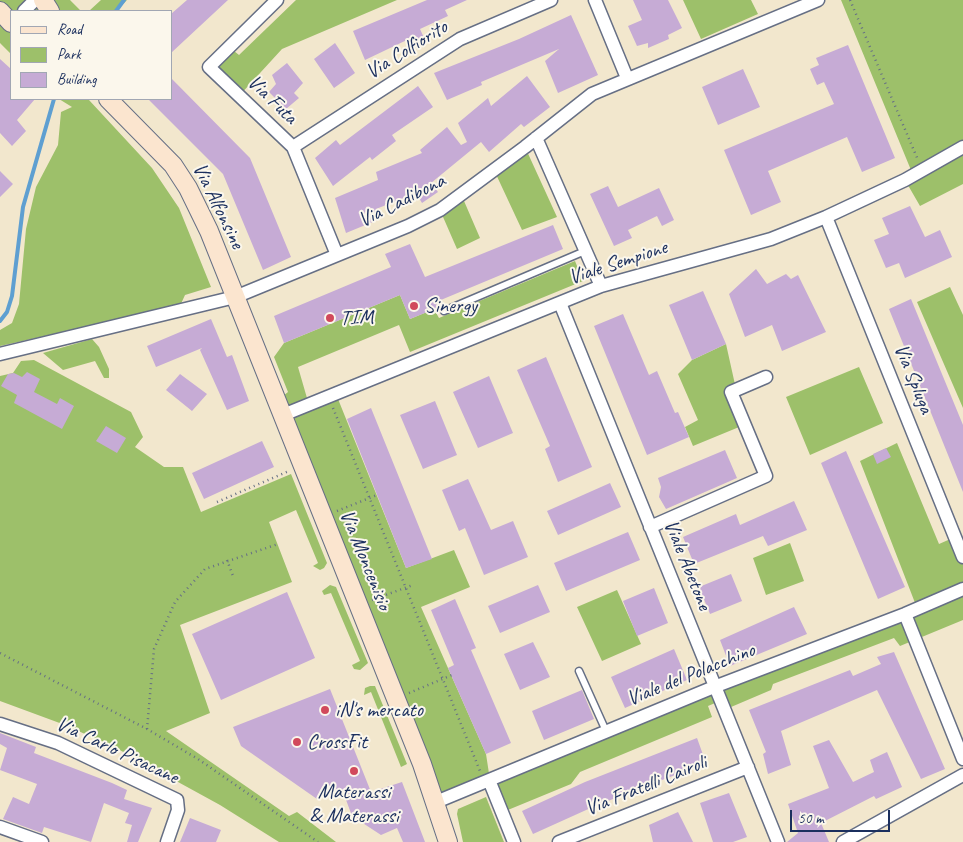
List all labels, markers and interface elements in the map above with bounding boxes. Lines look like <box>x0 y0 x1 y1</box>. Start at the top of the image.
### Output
legend <box>10 10 172 100</box>
street label: Via Colfiorito <box>362 15 452 85</box>
text: Road <box>57 20 82 39</box>
text: Park <box>57 45 81 64</box>
text: Building <box>57 70 96 89</box>
street label: Via Futa <box>242 70 302 130</box>
street label: Via Alfonsine <box>186 159 250 253</box>
street label: Via Cadibona <box>354 168 450 234</box>
street label: Viale Sempione <box>566 235 670 291</box>
place label: Sinergy <box>424 293 477 319</box>
marker: Sinergy <box>408 300 420 312</box>
place label: TIM <box>340 305 373 331</box>
marker: TIM <box>324 312 336 324</box>
street label: Via Spluga <box>888 340 938 418</box>
street label: Via Moncenisio <box>334 506 396 614</box>
street label: Viale Abetone <box>657 516 717 614</box>
street label: Viale del Polacchino <box>623 638 759 712</box>
place label: iN's mercato <box>335 697 423 723</box>
marker: iN's mercato <box>319 704 331 716</box>
street label: Via Carlo Pisacane <box>52 712 182 790</box>
place label: CrossFit <box>307 729 367 755</box>
marker: CrossFit <box>291 736 303 748</box>
street label: Via Fratelli Cairoli <box>581 750 711 822</box>
marker: Materassi & Materassi <box>348 765 360 777</box>
place label: Materassi & Materassi <box>309 779 399 829</box>
scale bar <box>793 800 893 832</box>
text: 50 m <box>798 809 824 828</box>

